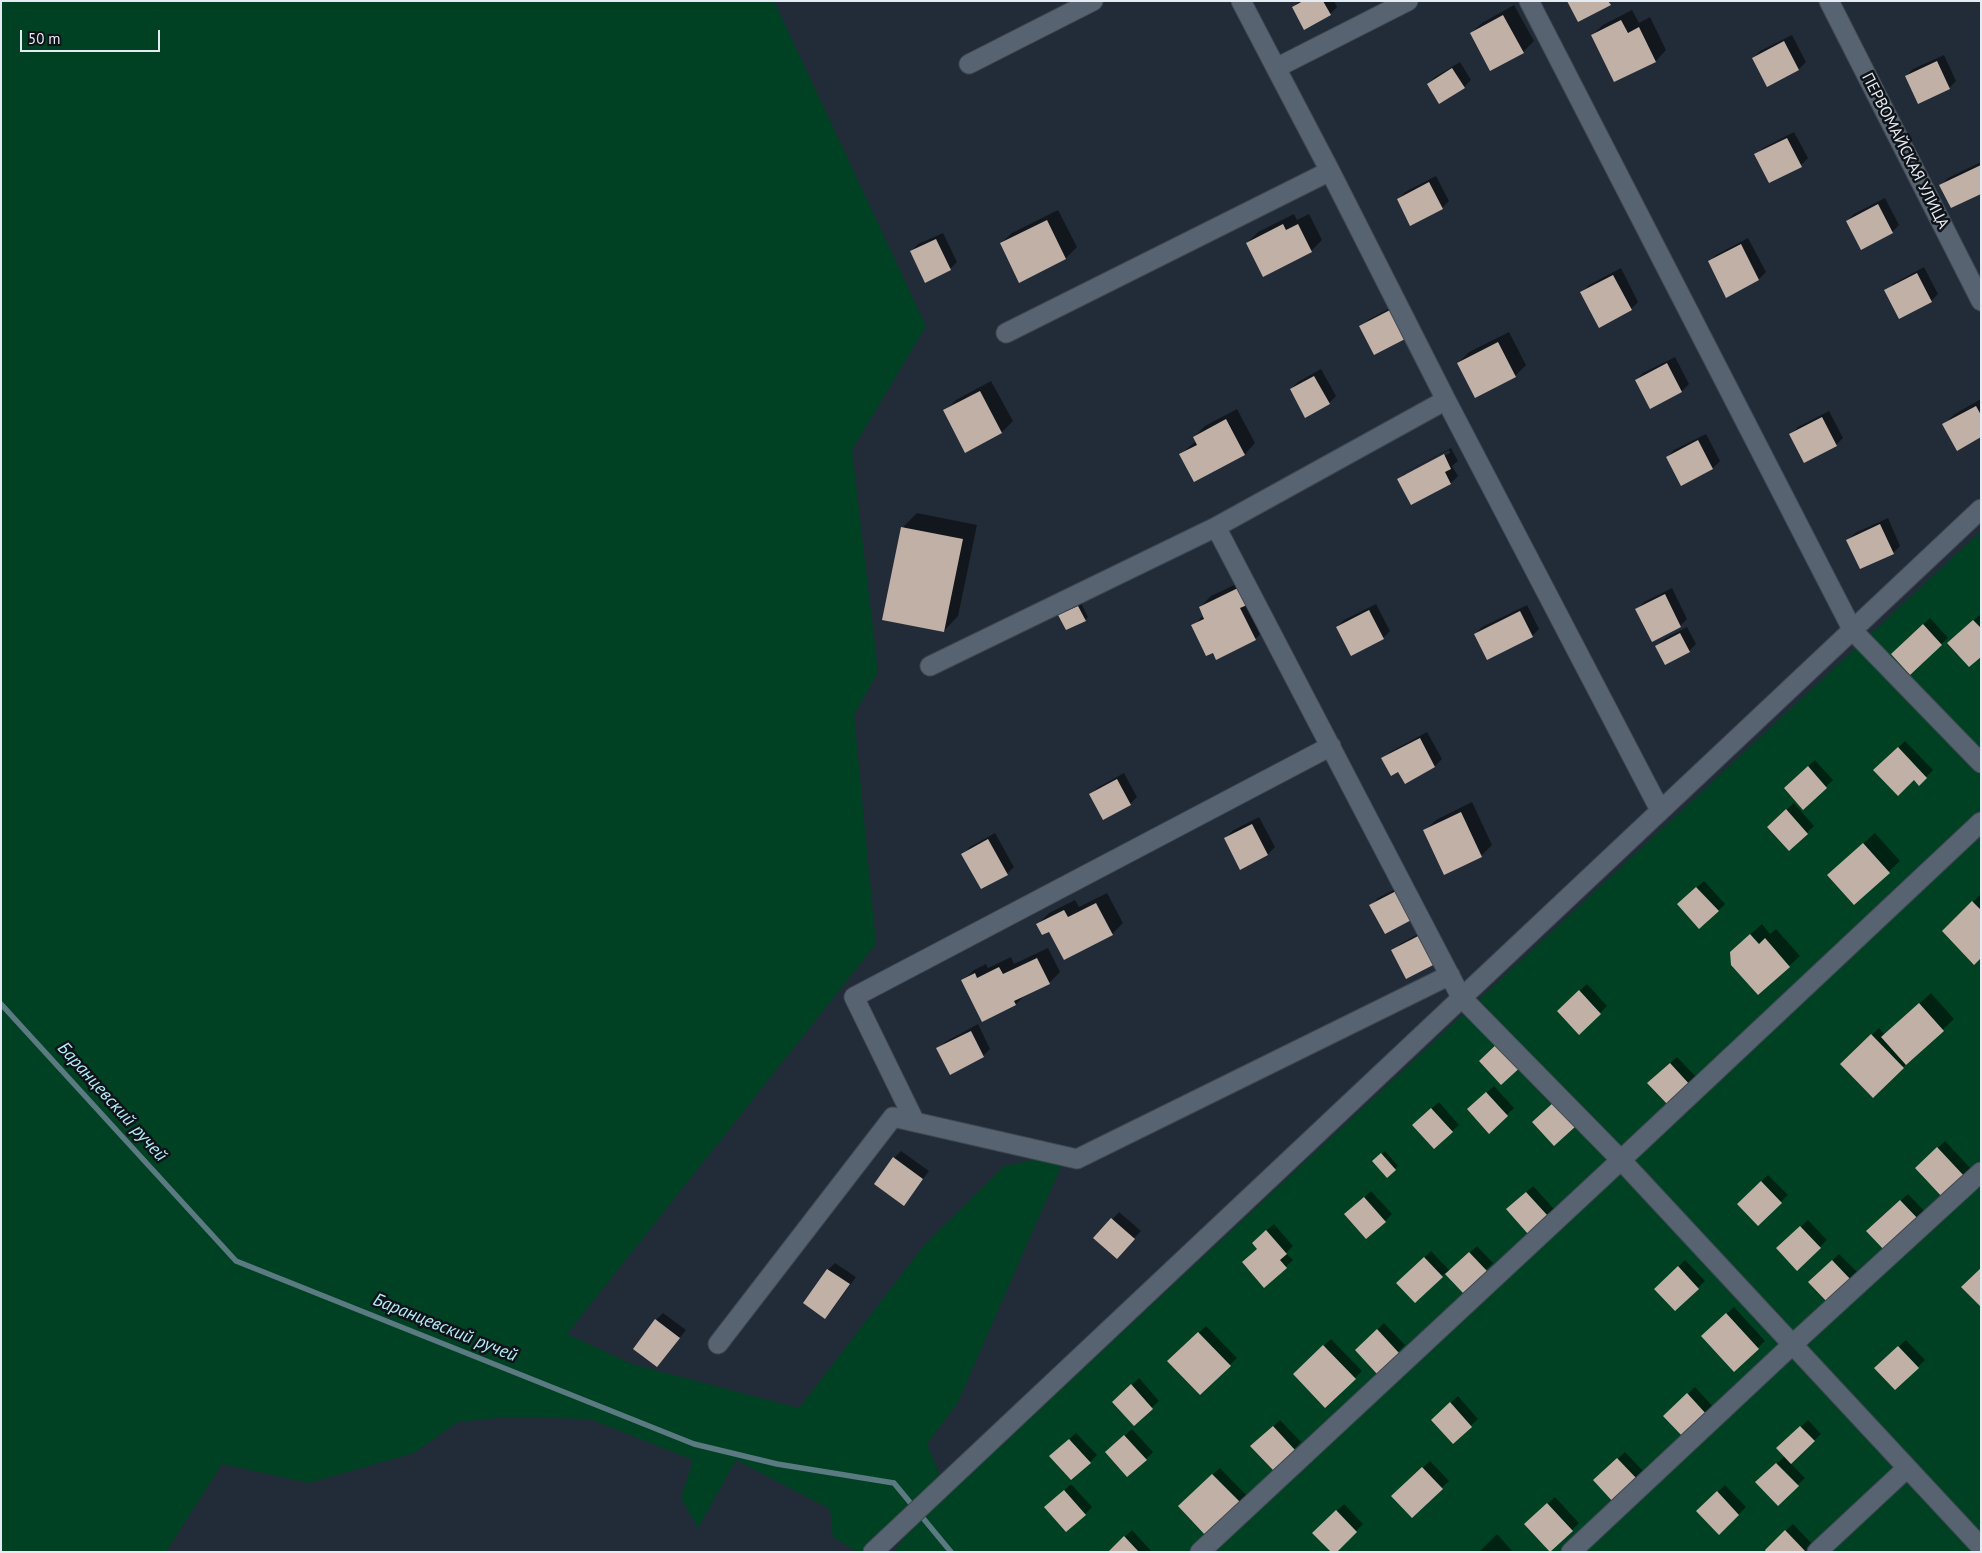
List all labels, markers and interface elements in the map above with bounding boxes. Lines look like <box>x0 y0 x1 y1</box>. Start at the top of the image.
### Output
scale bar <box>22 20 162 52</box>
text: 50 m <box>28 29 61 48</box>
street label: ПЕРВОМАЙСКАЯ УЛИЦА <box>1857 70 1953 232</box>
water label: Баранцевский ручей <box>53 1038 171 1166</box>
water label: Баранцевский ручей <box>370 1289 520 1367</box>

